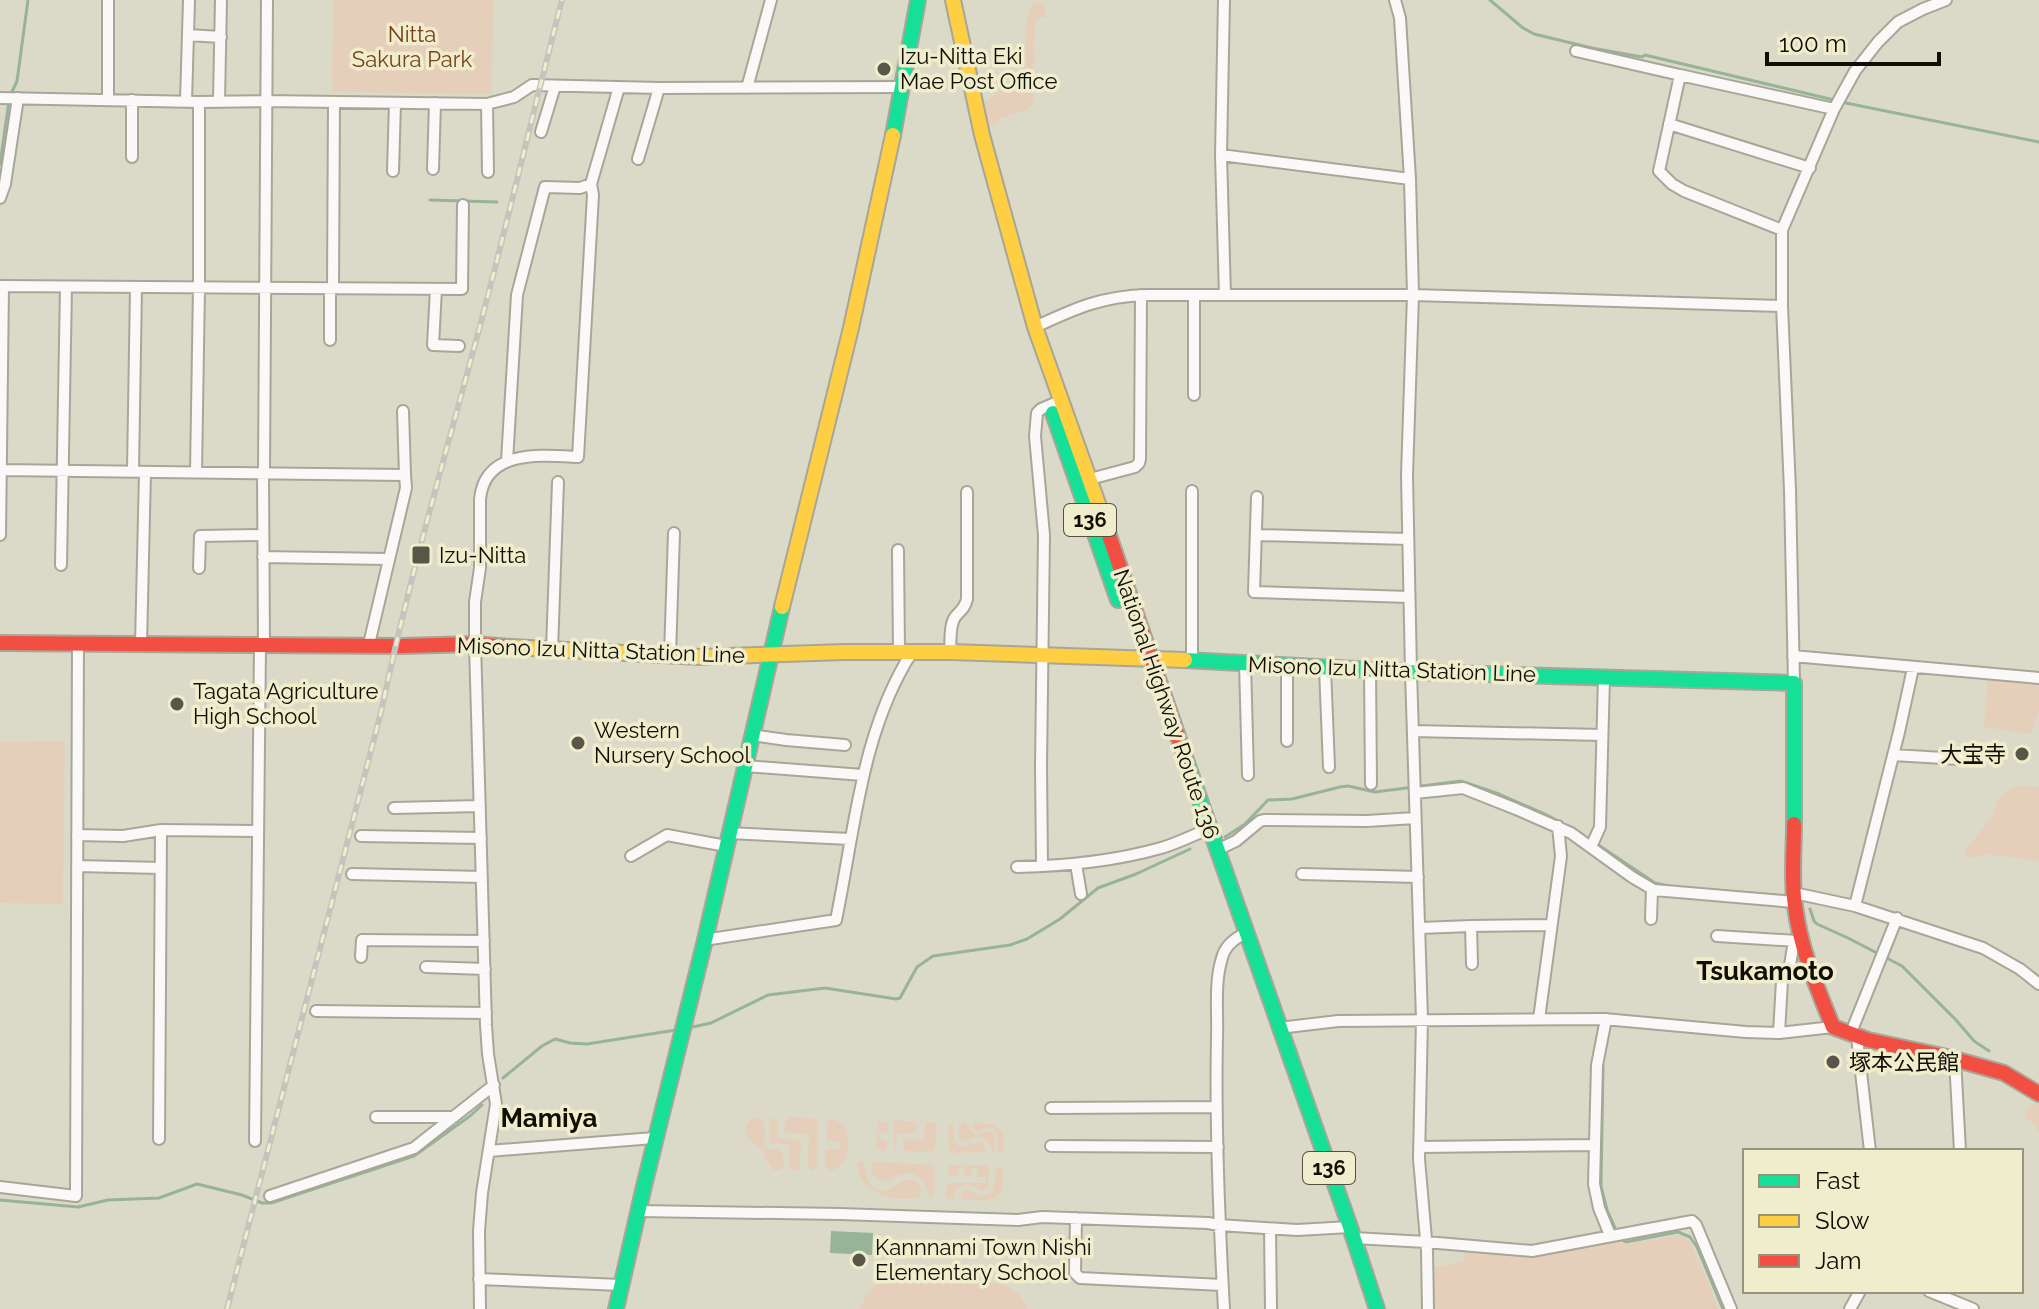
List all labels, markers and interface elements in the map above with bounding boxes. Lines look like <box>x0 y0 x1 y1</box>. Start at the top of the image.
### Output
scale bar <box>1767 16 1939 66</box>
park label: Nitta Sakura Park <box>352 21 472 72</box>
text: 100 m <box>1779 29 1847 58</box>
place label: Izu-Nitta Eki Mae Post Office <box>900 43 1058 94</box>
marker: Izu-Nitta Eki Mae Post Office <box>875 60 893 78</box>
road number: 136 <box>1064 504 1116 536</box>
place label: Izu-Nitta <box>439 542 526 568</box>
marker: Izu-Nitta <box>410 544 432 566</box>
street label: National Highway Route 136 <box>1109 566 1225 842</box>
street label: Misono Izu Nitta Station Line <box>457 632 745 668</box>
street label: Misono Izu Nitta Station Line <box>1248 651 1536 687</box>
place label: Tagata Agriculture High School <box>193 678 378 729</box>
marker: Tagata Agriculture High School <box>168 695 186 713</box>
place label: Western Nursery School <box>594 717 750 768</box>
marker: Western Nursery School <box>569 734 587 752</box>
place label: 大宝寺 <box>1940 741 2006 767</box>
marker: 大宝寺 <box>2013 745 2031 763</box>
district label: Tsukamoto <box>1696 956 1834 986</box>
place label: 塚本公民館 <box>1849 1049 1959 1075</box>
marker: 塚本公民館 <box>1824 1053 1842 1071</box>
district label: Mamiya <box>501 1103 598 1133</box>
legend <box>1743 1149 2023 1293</box>
road number: 136 <box>1303 1152 1355 1184</box>
text: Fast <box>1815 1166 1860 1195</box>
text: Slow <box>1815 1206 1870 1235</box>
place label: Kannnami Town Nishi Elementary School <box>875 1234 1092 1285</box>
text: Jam <box>1815 1246 1861 1275</box>
marker: Kannnami Town Nishi Elementary School <box>850 1251 868 1269</box>

